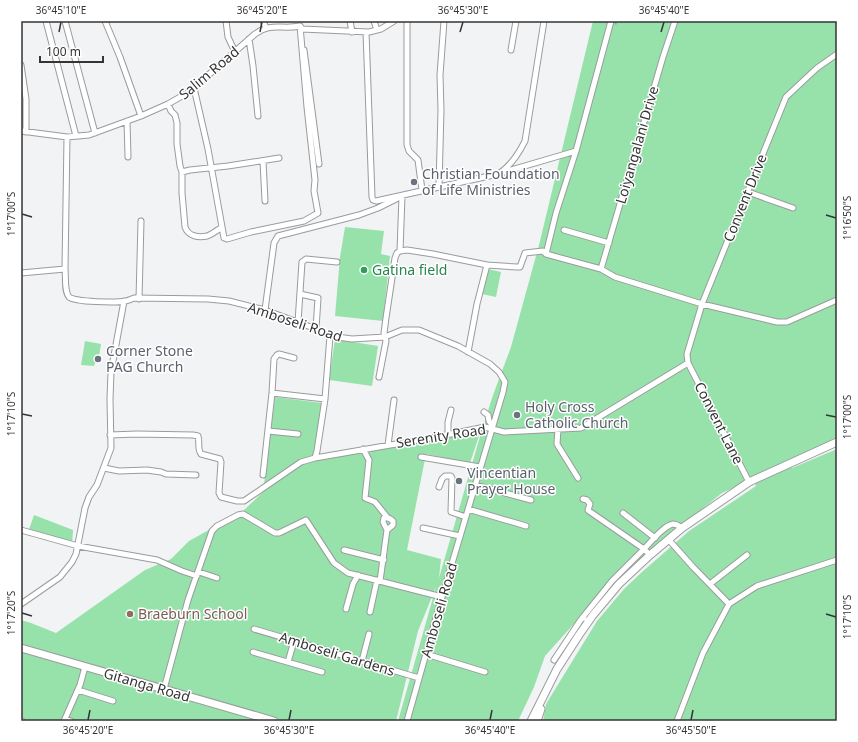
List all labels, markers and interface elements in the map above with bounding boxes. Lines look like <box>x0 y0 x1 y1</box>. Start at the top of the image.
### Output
text: 36°45'10"E <box>36 3 86 17</box>
text: 36°45'20"E <box>237 3 287 17</box>
text: 36°45'30"E <box>438 3 488 17</box>
text: 36°45'40"E <box>639 3 689 17</box>
scale bar <box>40 38 103 64</box>
street label: Salim Road <box>175 42 243 103</box>
text: 100 m <box>46 43 81 60</box>
street label: Loiyangalani Drive <box>611 84 662 206</box>
street label: Convent Drive <box>718 151 771 244</box>
place label: Christian Foundation of Life Ministries <box>422 164 560 199</box>
marker: Christian Foundation of Life Ministries <box>409 177 419 187</box>
text: 1°17'00"S <box>4 191 18 236</box>
text: 1°16'50"S <box>840 195 854 240</box>
place label: Gatina field <box>372 260 447 279</box>
marker: Gatina field <box>359 265 369 275</box>
street label: Amboseli Road <box>246 297 345 346</box>
place label: Corner Stone PAG Church <box>106 341 193 376</box>
marker: Corner Stone PAG Church <box>93 354 103 364</box>
street label: Convent Lane <box>691 378 748 467</box>
text: 1°17'10"S <box>4 391 18 436</box>
text: 1°17'00"S <box>840 394 854 439</box>
place label: Holy Cross Catholic Church <box>525 397 629 432</box>
marker: Holy Cross Catholic Church <box>512 410 522 420</box>
street label: Serenity Road <box>395 419 487 452</box>
place label: Vincentian Prayer House <box>467 463 555 498</box>
marker: Vincentian Prayer House <box>454 476 464 486</box>
street label: Amboseli Road <box>416 560 461 660</box>
text: 1°17'20"S <box>4 590 18 635</box>
text: 1°17'10"S <box>840 594 854 639</box>
place label: Braeburn School <box>138 604 247 623</box>
marker: Braeburn School <box>125 609 135 619</box>
street label: Amboseli Gardens <box>277 627 398 680</box>
street label: Gitanga Road <box>102 663 193 706</box>
text: 36°45'20"E <box>63 723 113 737</box>
text: 36°45'30"E <box>264 723 314 737</box>
text: 36°45'40"E <box>465 723 515 737</box>
text: 36°45'50"E <box>666 723 716 737</box>

